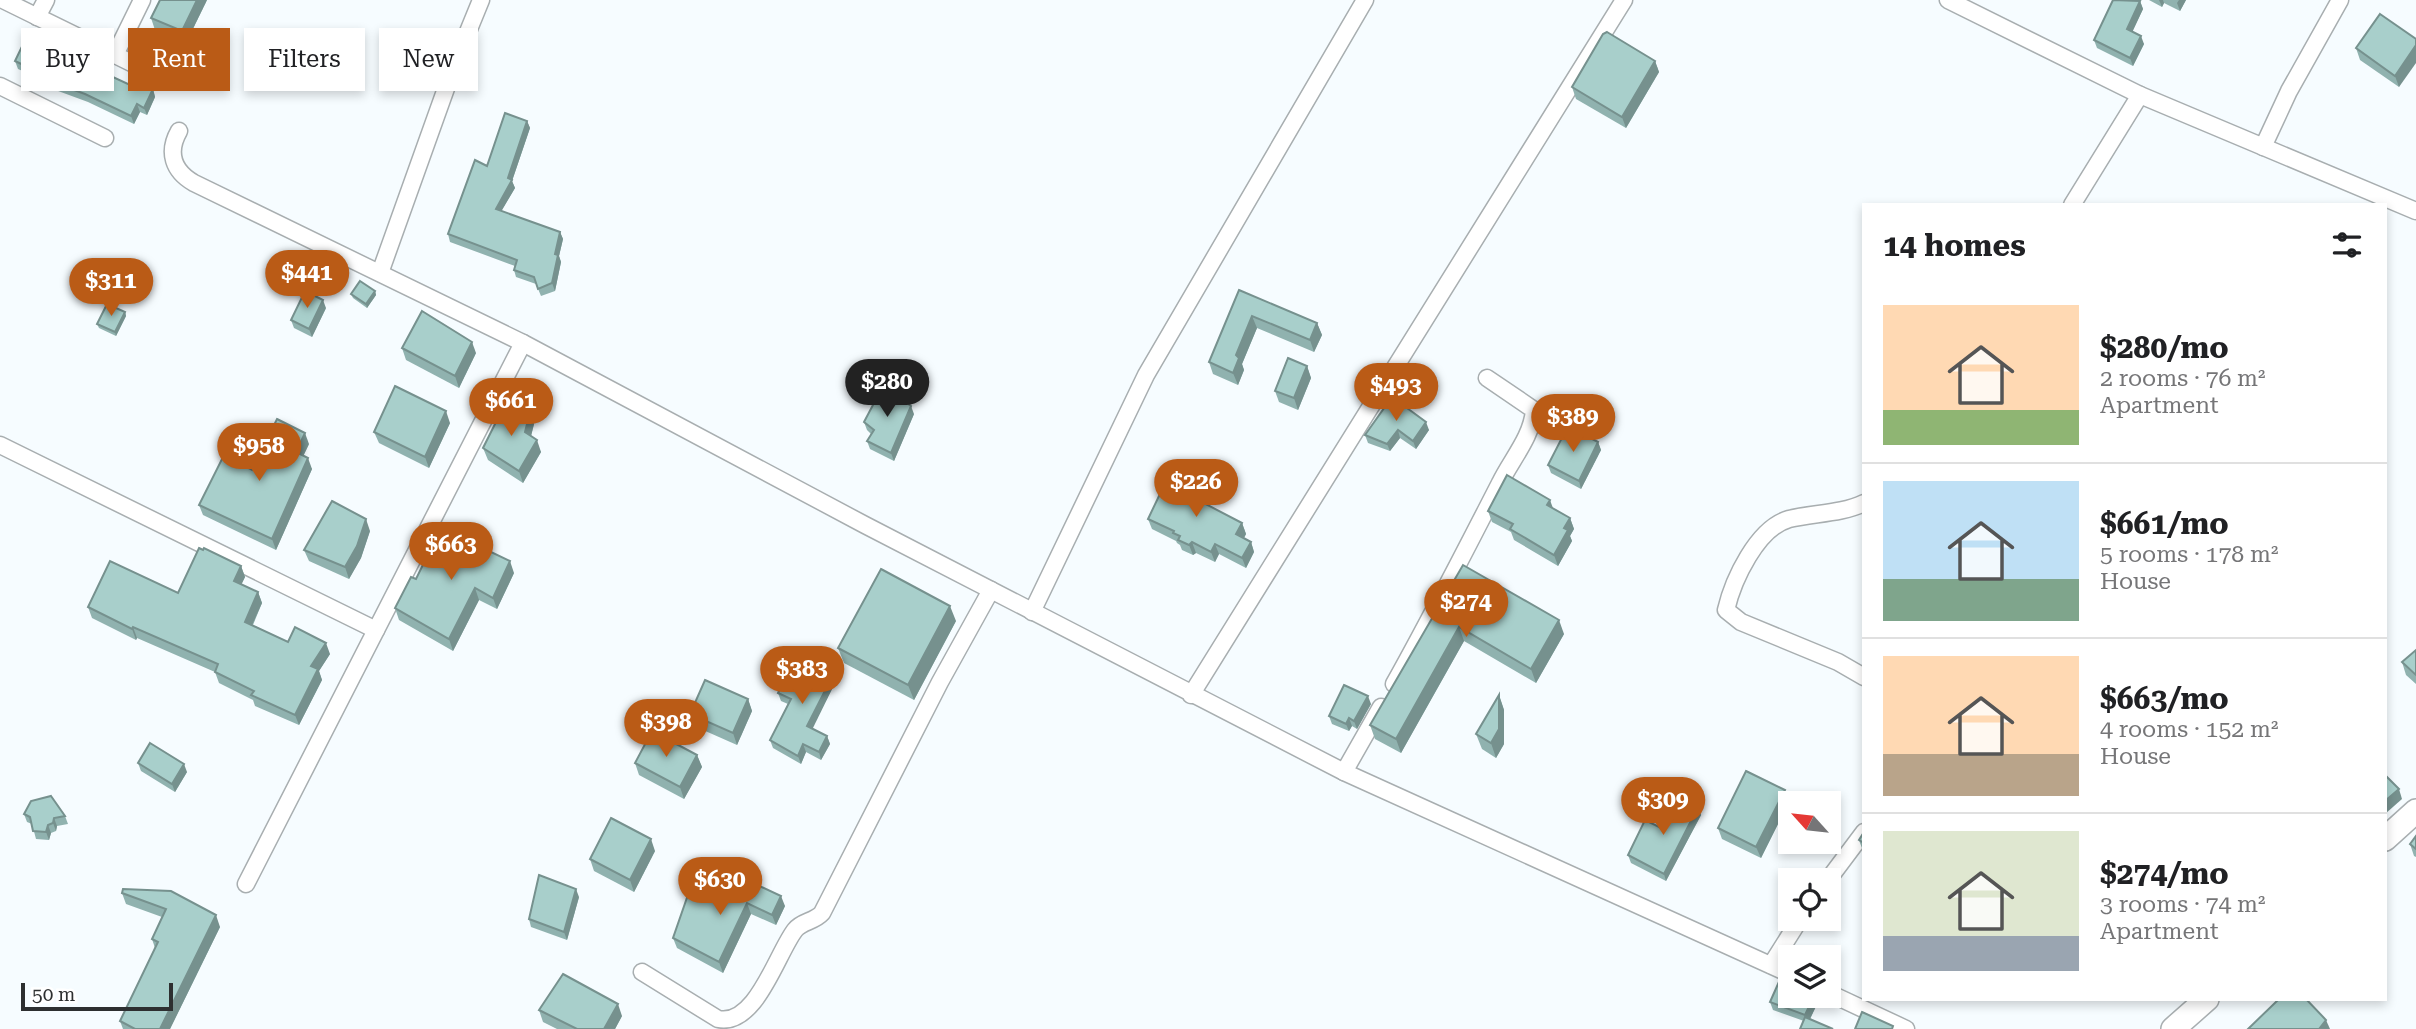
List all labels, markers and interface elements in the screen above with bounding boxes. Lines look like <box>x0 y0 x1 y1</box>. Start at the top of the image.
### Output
chip: Buy <box>21 28 114 91</box>
chip: Rent <box>128 28 230 91</box>
chip: Filters <box>244 28 365 91</box>
chip: New <box>379 28 478 91</box>
icon: filters <box>2328 226 2366 264</box>
text: 14 homes <box>1883 228 2026 263</box>
pin: $441 <box>266 250 348 310</box>
pin: $311 <box>70 258 152 318</box>
text: $441 <box>281 259 333 286</box>
text: $311 <box>85 267 137 294</box>
text: $280/mo <box>2100 330 2229 365</box>
icon: home <box>1939 333 2023 417</box>
pin: $280 <box>846 360 928 419</box>
pin: $493 <box>1355 364 1437 423</box>
text: 2 rooms · 76 m² <box>2100 365 2266 392</box>
text: $280 <box>861 368 913 395</box>
text: $493 <box>1370 372 1422 399</box>
pin: $661 <box>470 378 552 438</box>
text: $661 <box>485 387 537 414</box>
text: Apartment <box>2100 392 2219 419</box>
pin: $389 <box>1532 394 1614 454</box>
text: $389 <box>1547 403 1599 430</box>
pin: $958 <box>218 424 300 483</box>
text: $958 <box>233 432 285 459</box>
pin: $226 <box>1155 460 1237 519</box>
text: $226 <box>1170 468 1222 495</box>
text: $661/mo <box>2100 506 2229 541</box>
icon: home <box>1939 509 2023 593</box>
pin: $663 <box>410 522 492 582</box>
text: $663 <box>425 531 477 558</box>
text: 5 rooms · 178 m² <box>2100 541 2278 568</box>
text: House <box>2100 568 2171 595</box>
pin: $274 <box>1425 580 1507 639</box>
text: $274 <box>1440 588 1492 615</box>
pin: $383 <box>761 646 843 706</box>
text: $383 <box>776 655 828 682</box>
text: $663/mo <box>2100 681 2229 716</box>
icon: home <box>1939 684 2023 768</box>
pin: $398 <box>625 700 707 759</box>
text: $398 <box>640 708 692 735</box>
text: 4 rooms · 152 m² <box>2100 716 2278 743</box>
text: House <box>2100 743 2171 770</box>
pin: $309 <box>1622 778 1704 837</box>
text: $309 <box>1637 786 1689 813</box>
north arrow <box>1778 791 1841 854</box>
map controls <box>1778 791 1841 1008</box>
text: $274/mo <box>2100 856 2229 891</box>
pin: $630 <box>679 858 761 917</box>
icon: home <box>1939 859 2023 943</box>
text: $630 <box>694 866 746 893</box>
button: locate <box>1778 868 1841 931</box>
text: 3 rooms · 74 m² <box>2100 891 2266 918</box>
text: Apartment <box>2100 918 2219 945</box>
button: layers <box>1778 945 1841 1008</box>
scale bar <box>21 980 173 1012</box>
text: 50 m <box>32 983 75 1006</box>

